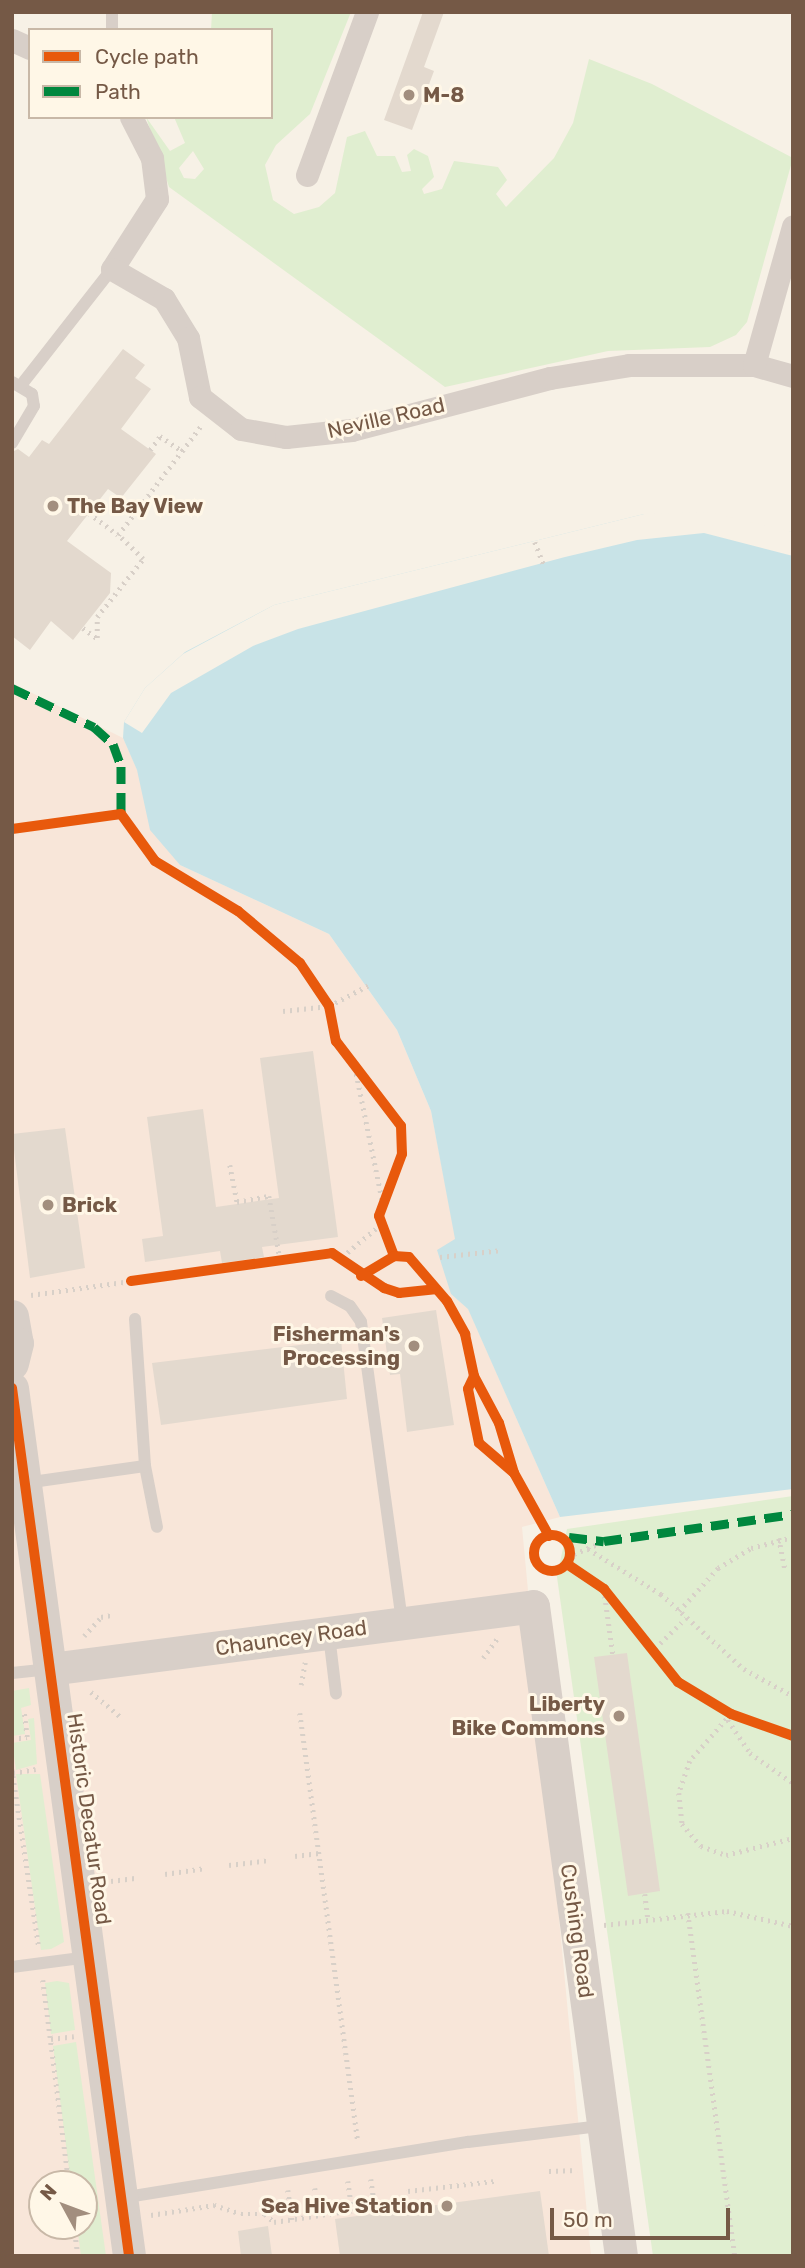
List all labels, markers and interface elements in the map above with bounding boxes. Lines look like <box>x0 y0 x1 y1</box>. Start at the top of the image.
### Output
legend <box>28 28 273 119</box>
text: Cycle path <box>95 44 199 69</box>
text: Path <box>95 79 141 104</box>
place label: M-8 <box>423 82 465 108</box>
marker: M-8 <box>401 87 417 103</box>
street label: Neville Road <box>325 392 447 444</box>
place label: The Bay View <box>67 493 204 519</box>
marker: The Bay View <box>45 498 61 514</box>
place label: Brick <box>62 1192 117 1218</box>
marker: Brick <box>40 1197 56 1213</box>
place label: Fisherman's Processing <box>273 1321 400 1371</box>
marker: Fisherman's Processing <box>406 1338 422 1354</box>
street label: Chauncey Road <box>213 1615 369 1661</box>
place label: Liberty Bike Commons <box>451 1691 605 1741</box>
marker: Liberty Bike Commons <box>611 1708 627 1724</box>
street label: Historic Decatur Road <box>62 1711 116 1927</box>
street label: Cushing Road <box>555 1862 599 2000</box>
north arrow <box>28 2170 98 2240</box>
text: N <box>35 2180 61 2205</box>
place label: Sea Hive Station <box>261 2193 433 2219</box>
scale bar <box>553 2194 733 2238</box>
marker: Sea Hive Station <box>439 2198 455 2214</box>
text: 50 m <box>563 2207 613 2232</box>

